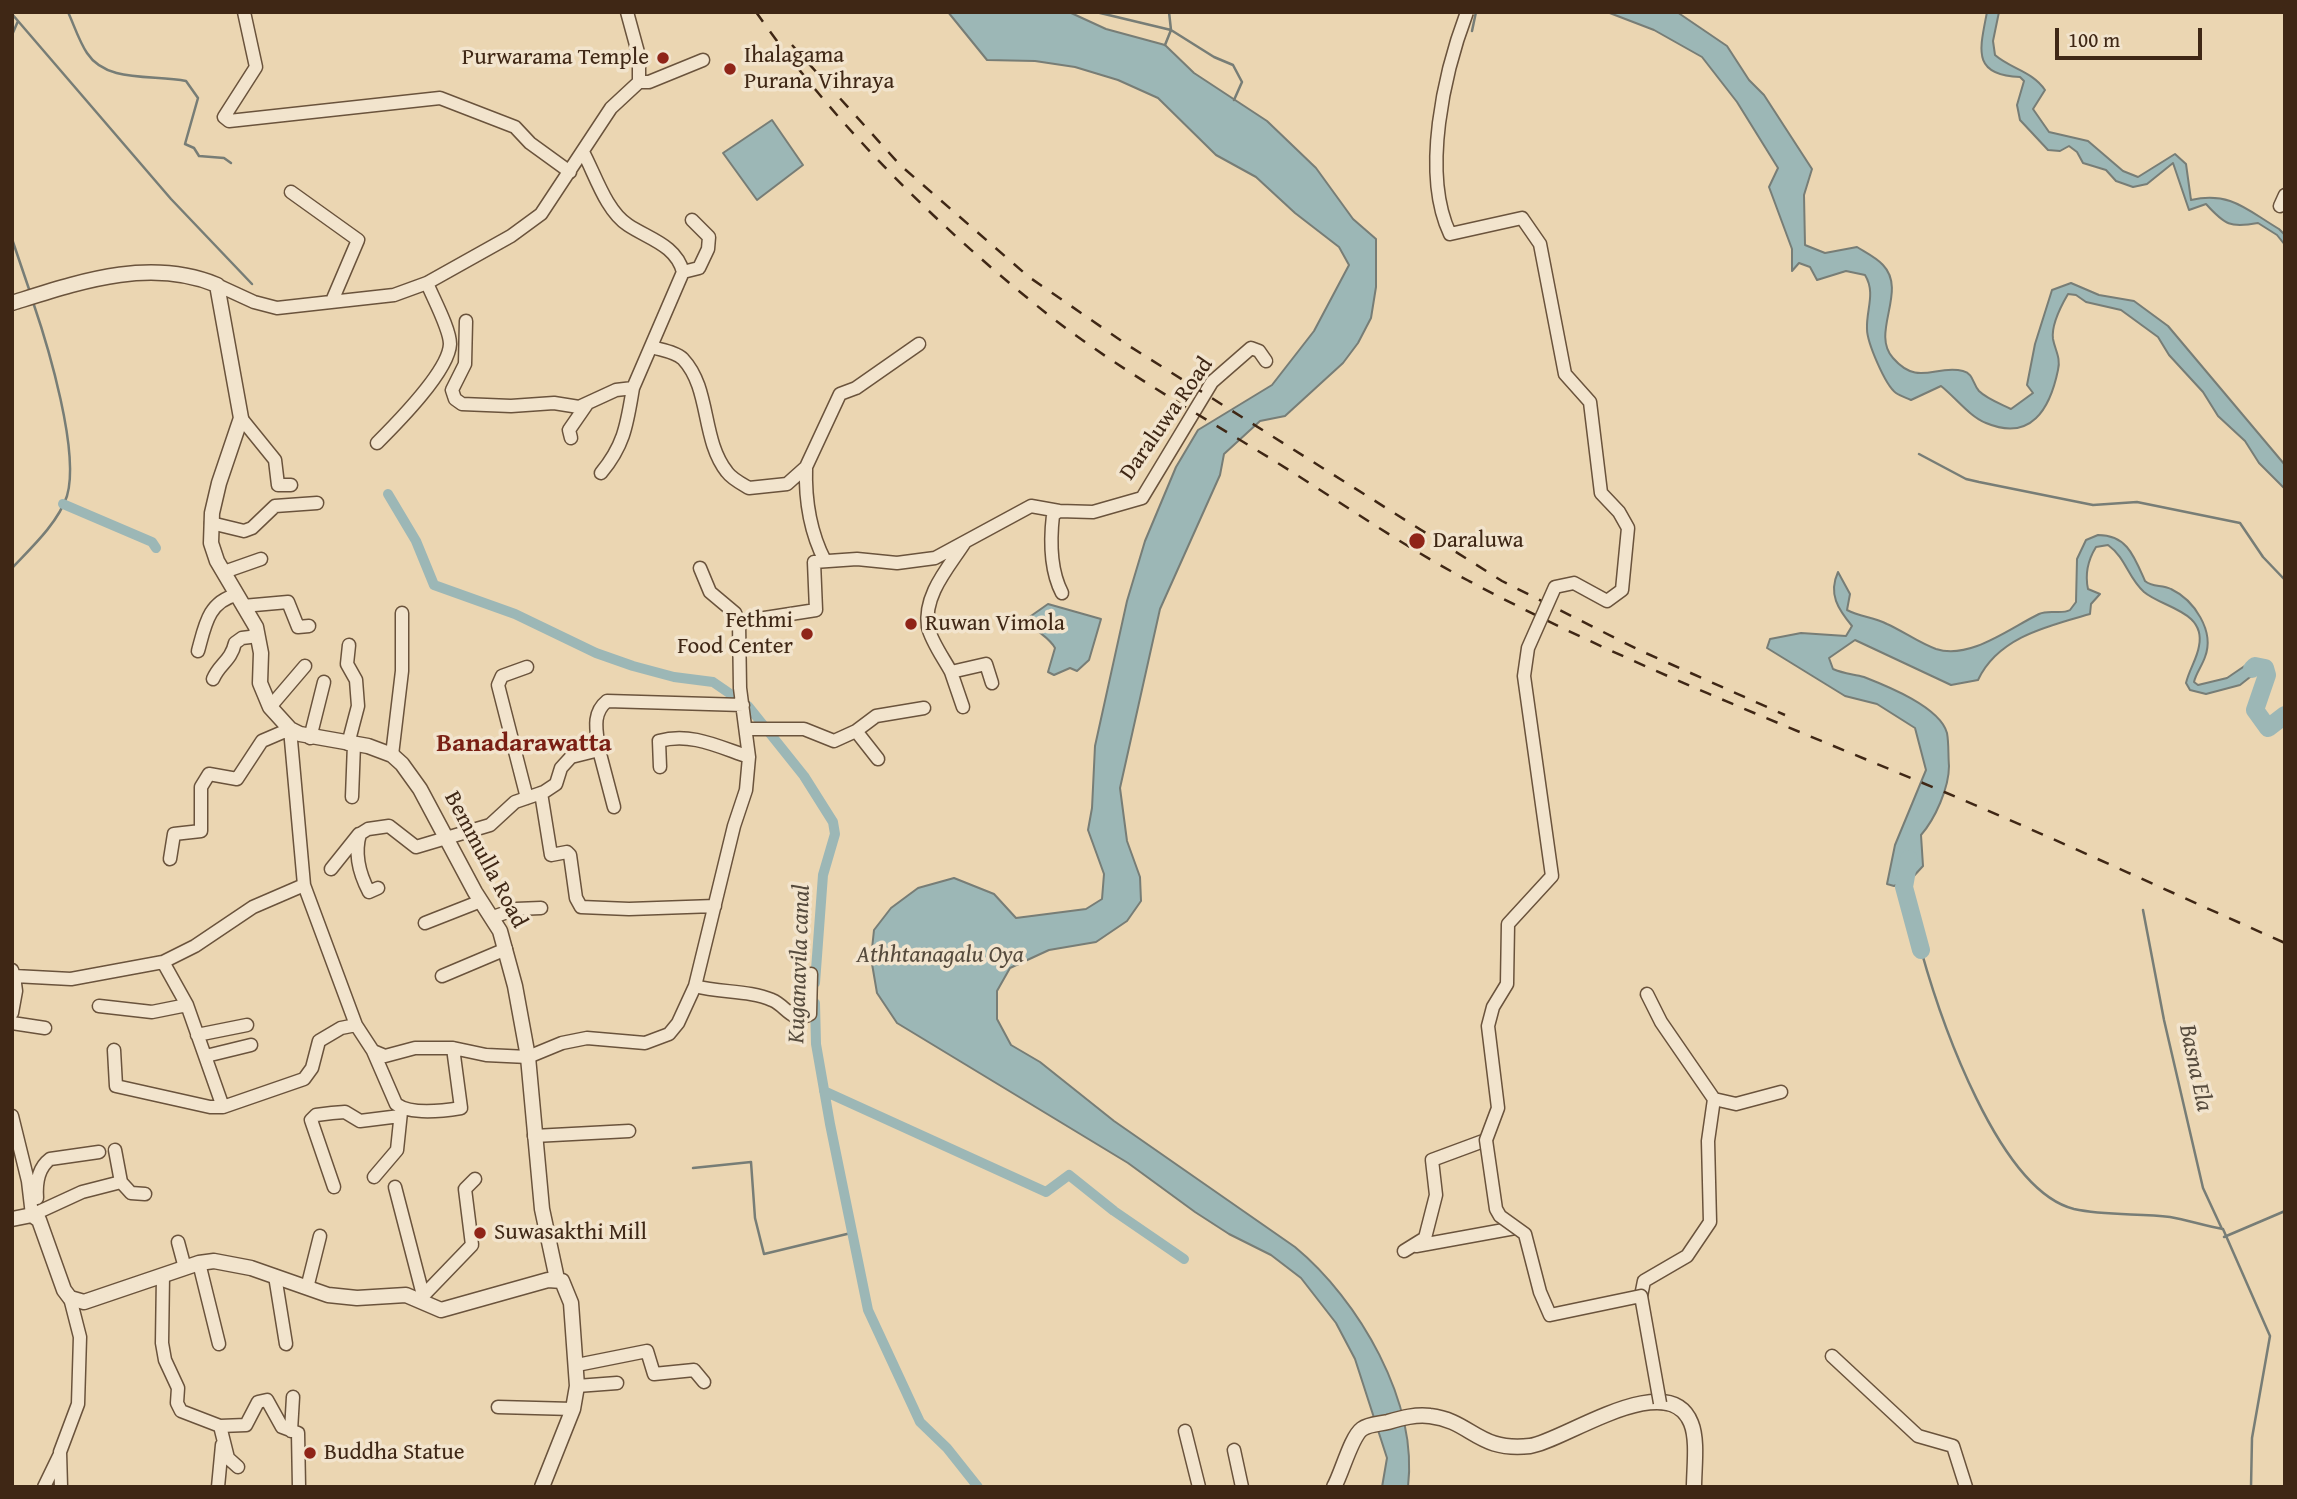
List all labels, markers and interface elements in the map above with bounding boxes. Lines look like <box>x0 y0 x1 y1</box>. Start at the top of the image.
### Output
scale bar <box>2059 14 2206 58</box>
text: 100 m <box>2068 24 2120 55</box>
place label: Ihalagama Purana Vihraya <box>744 42 894 96</box>
place label: Purwarama Temple <box>462 44 649 72</box>
marker: Purwarama Temple <box>655 50 671 66</box>
marker: Ihalagama Purana Vihraya <box>722 61 738 77</box>
street label: Daraluwa Road <box>1114 352 1220 486</box>
place label: Daraluwa <box>1433 527 1524 555</box>
marker: Daraluwa <box>1407 531 1427 551</box>
place label: Fethmi Food Center <box>677 607 793 661</box>
place label: Ruwan Vimola <box>925 610 1065 638</box>
marker: Ruwan Vimola <box>903 616 919 632</box>
marker: Fethmi Food Center <box>799 626 815 642</box>
district label: Banadarawatta <box>436 728 612 760</box>
street label: Bemmulla Road <box>437 787 533 933</box>
water label: Kuganavila canal <box>783 884 817 1044</box>
water label: Athhtanagalu Oya <box>856 942 1024 970</box>
water label: Basna Ela <box>2172 1022 2218 1114</box>
place label: Suwasakthi Mill <box>494 1219 647 1247</box>
marker: Suwasakthi Mill <box>472 1225 488 1241</box>
place label: Buddha Statue <box>324 1439 464 1467</box>
marker: Buddha Statue <box>302 1445 318 1461</box>

